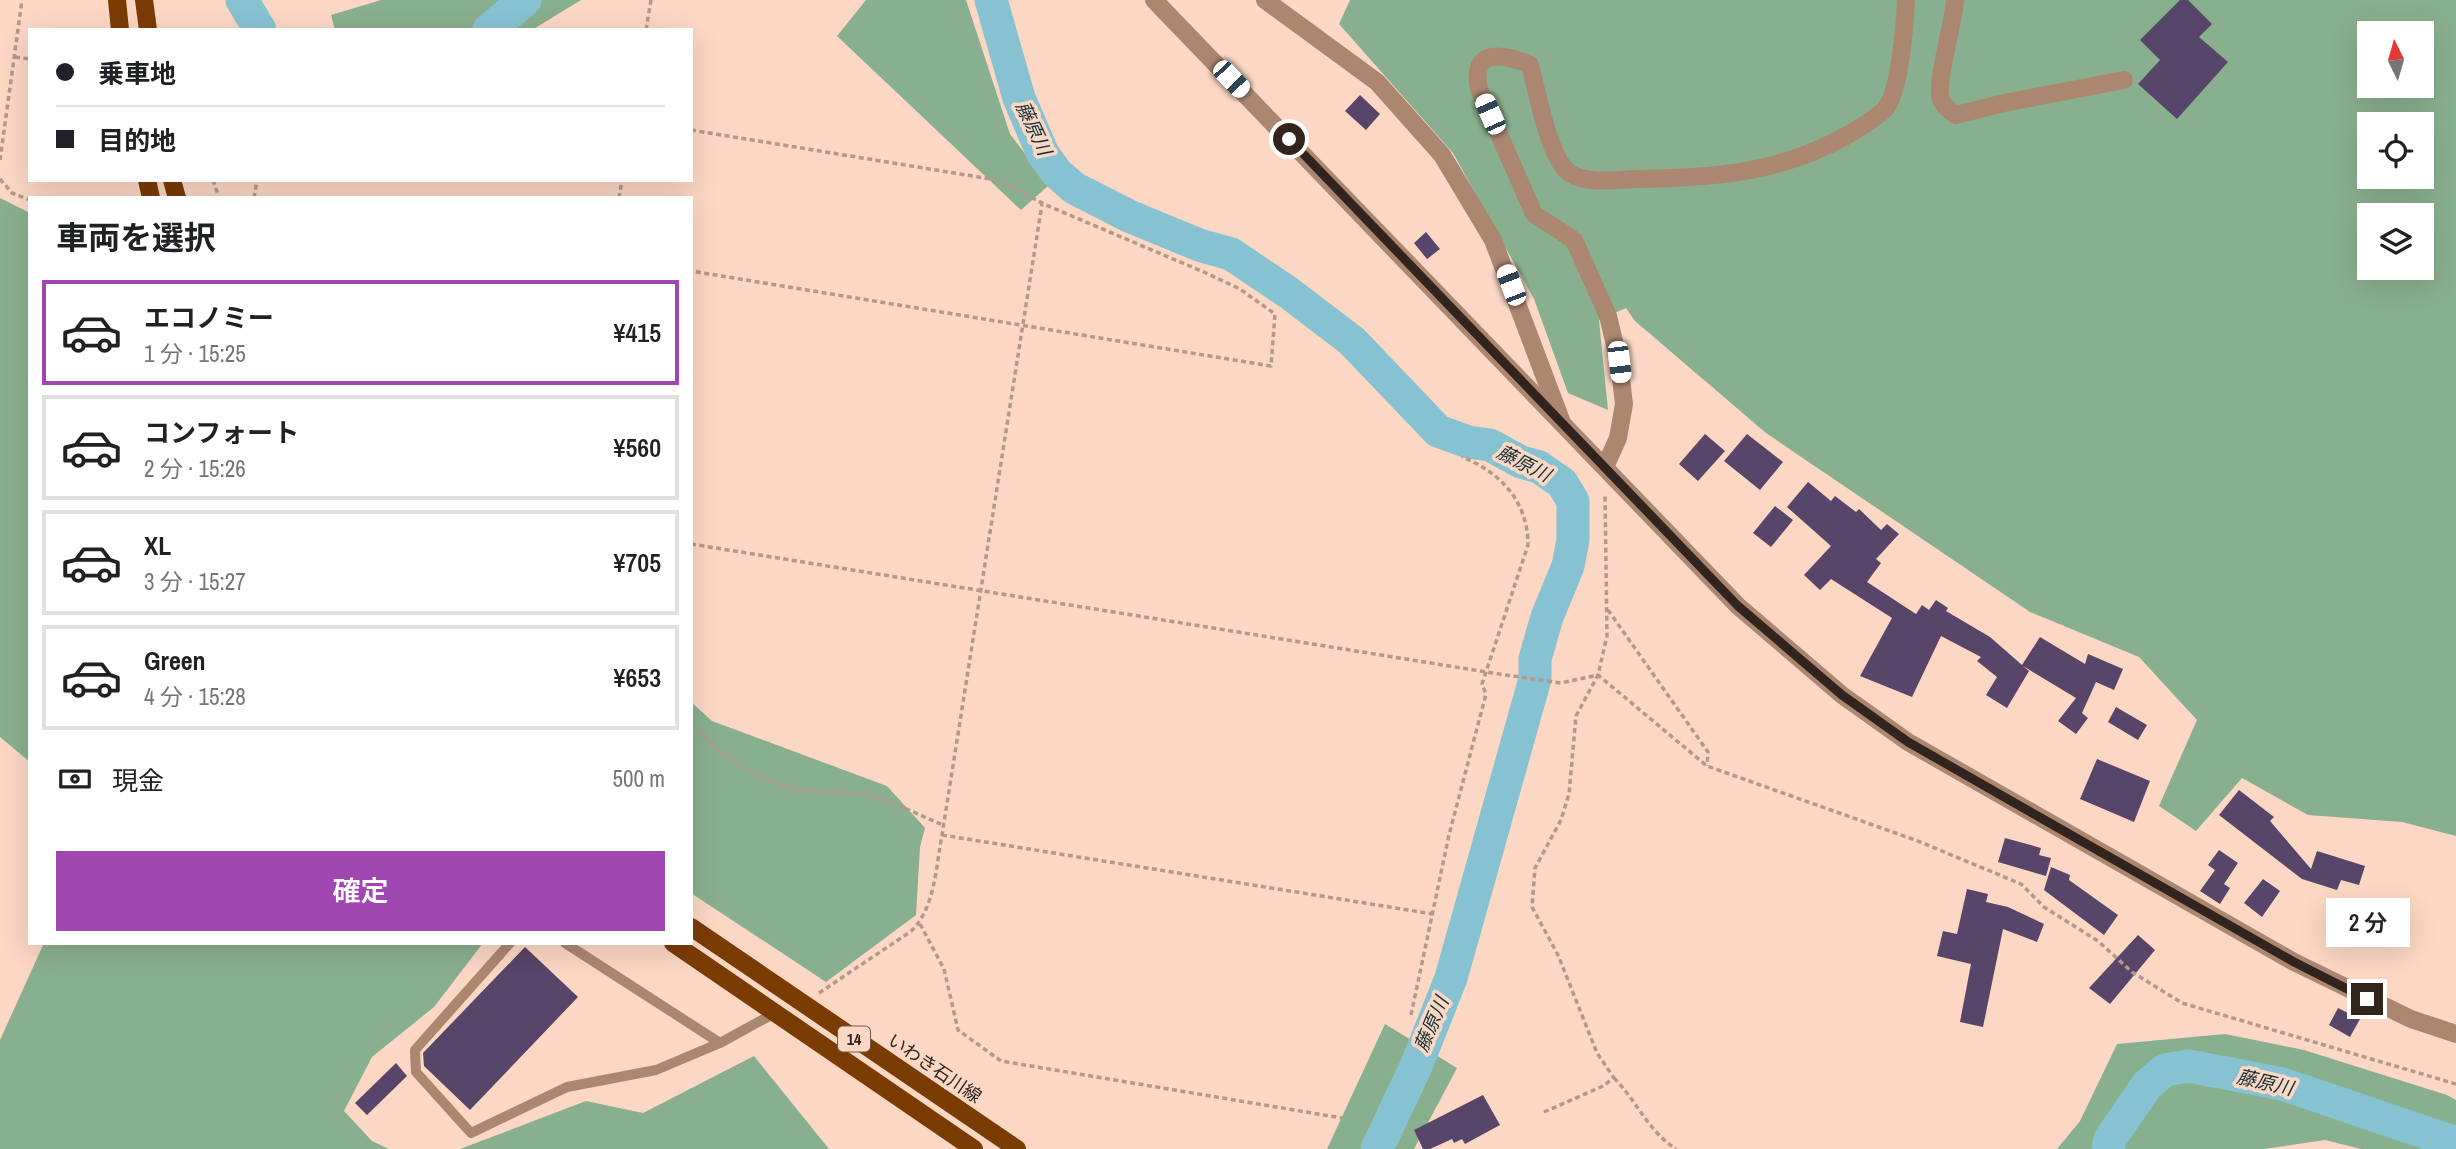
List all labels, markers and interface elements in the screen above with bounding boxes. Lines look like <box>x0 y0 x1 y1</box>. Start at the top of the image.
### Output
north arrow <box>2357 21 2434 98</box>
map controls <box>2357 21 2434 280</box>
text: 乗車地 <box>98 56 176 91</box>
car <box>1209 57 1254 101</box>
car <box>1472 91 1509 137</box>
water label: 藤原川 <box>1010 97 1059 161</box>
button: locate <box>2357 112 2434 189</box>
text: 目的地 <box>98 123 176 158</box>
route start <box>1273 123 1305 155</box>
button: layers <box>2357 203 2434 280</box>
text: 車両を選択 <box>56 216 216 259</box>
car <box>1494 262 1529 308</box>
text: エコノミー <box>144 300 274 335</box>
icon: car <box>60 301 123 364</box>
text: ¥415 <box>614 315 661 350</box>
text: 1 分 · 15:25 <box>144 338 246 369</box>
car <box>1607 340 1632 384</box>
text: コンフォート <box>144 415 299 450</box>
icon: car <box>60 416 123 479</box>
text: ¥560 <box>614 430 661 465</box>
water label: 藤原川 <box>1493 438 1557 488</box>
text: 2 分 · 15:26 <box>144 453 246 484</box>
text: XL <box>144 528 171 563</box>
icon: car <box>60 531 123 594</box>
text: ¥705 <box>614 545 661 580</box>
text: 3 分 · 15:27 <box>144 566 246 597</box>
text: Green <box>144 643 206 678</box>
icon: car <box>60 646 123 709</box>
text: ¥653 <box>614 660 661 695</box>
text: 4 分 · 15:28 <box>144 681 246 712</box>
icon: cash <box>56 760 94 798</box>
text: 現金 <box>112 763 164 798</box>
text: 500 m <box>613 763 665 794</box>
button: 確定 <box>56 851 665 931</box>
callout: 2 分 <box>2325 898 2409 946</box>
text: 2 分 <box>2349 907 2387 938</box>
route end <box>2351 983 2383 1015</box>
water label: 藤原川 <box>1408 991 1455 1055</box>
road number: 14 <box>838 1026 870 1051</box>
street label: いわき石川線 <box>883 1027 987 1109</box>
water label: 藤原川 <box>2234 1063 2298 1102</box>

